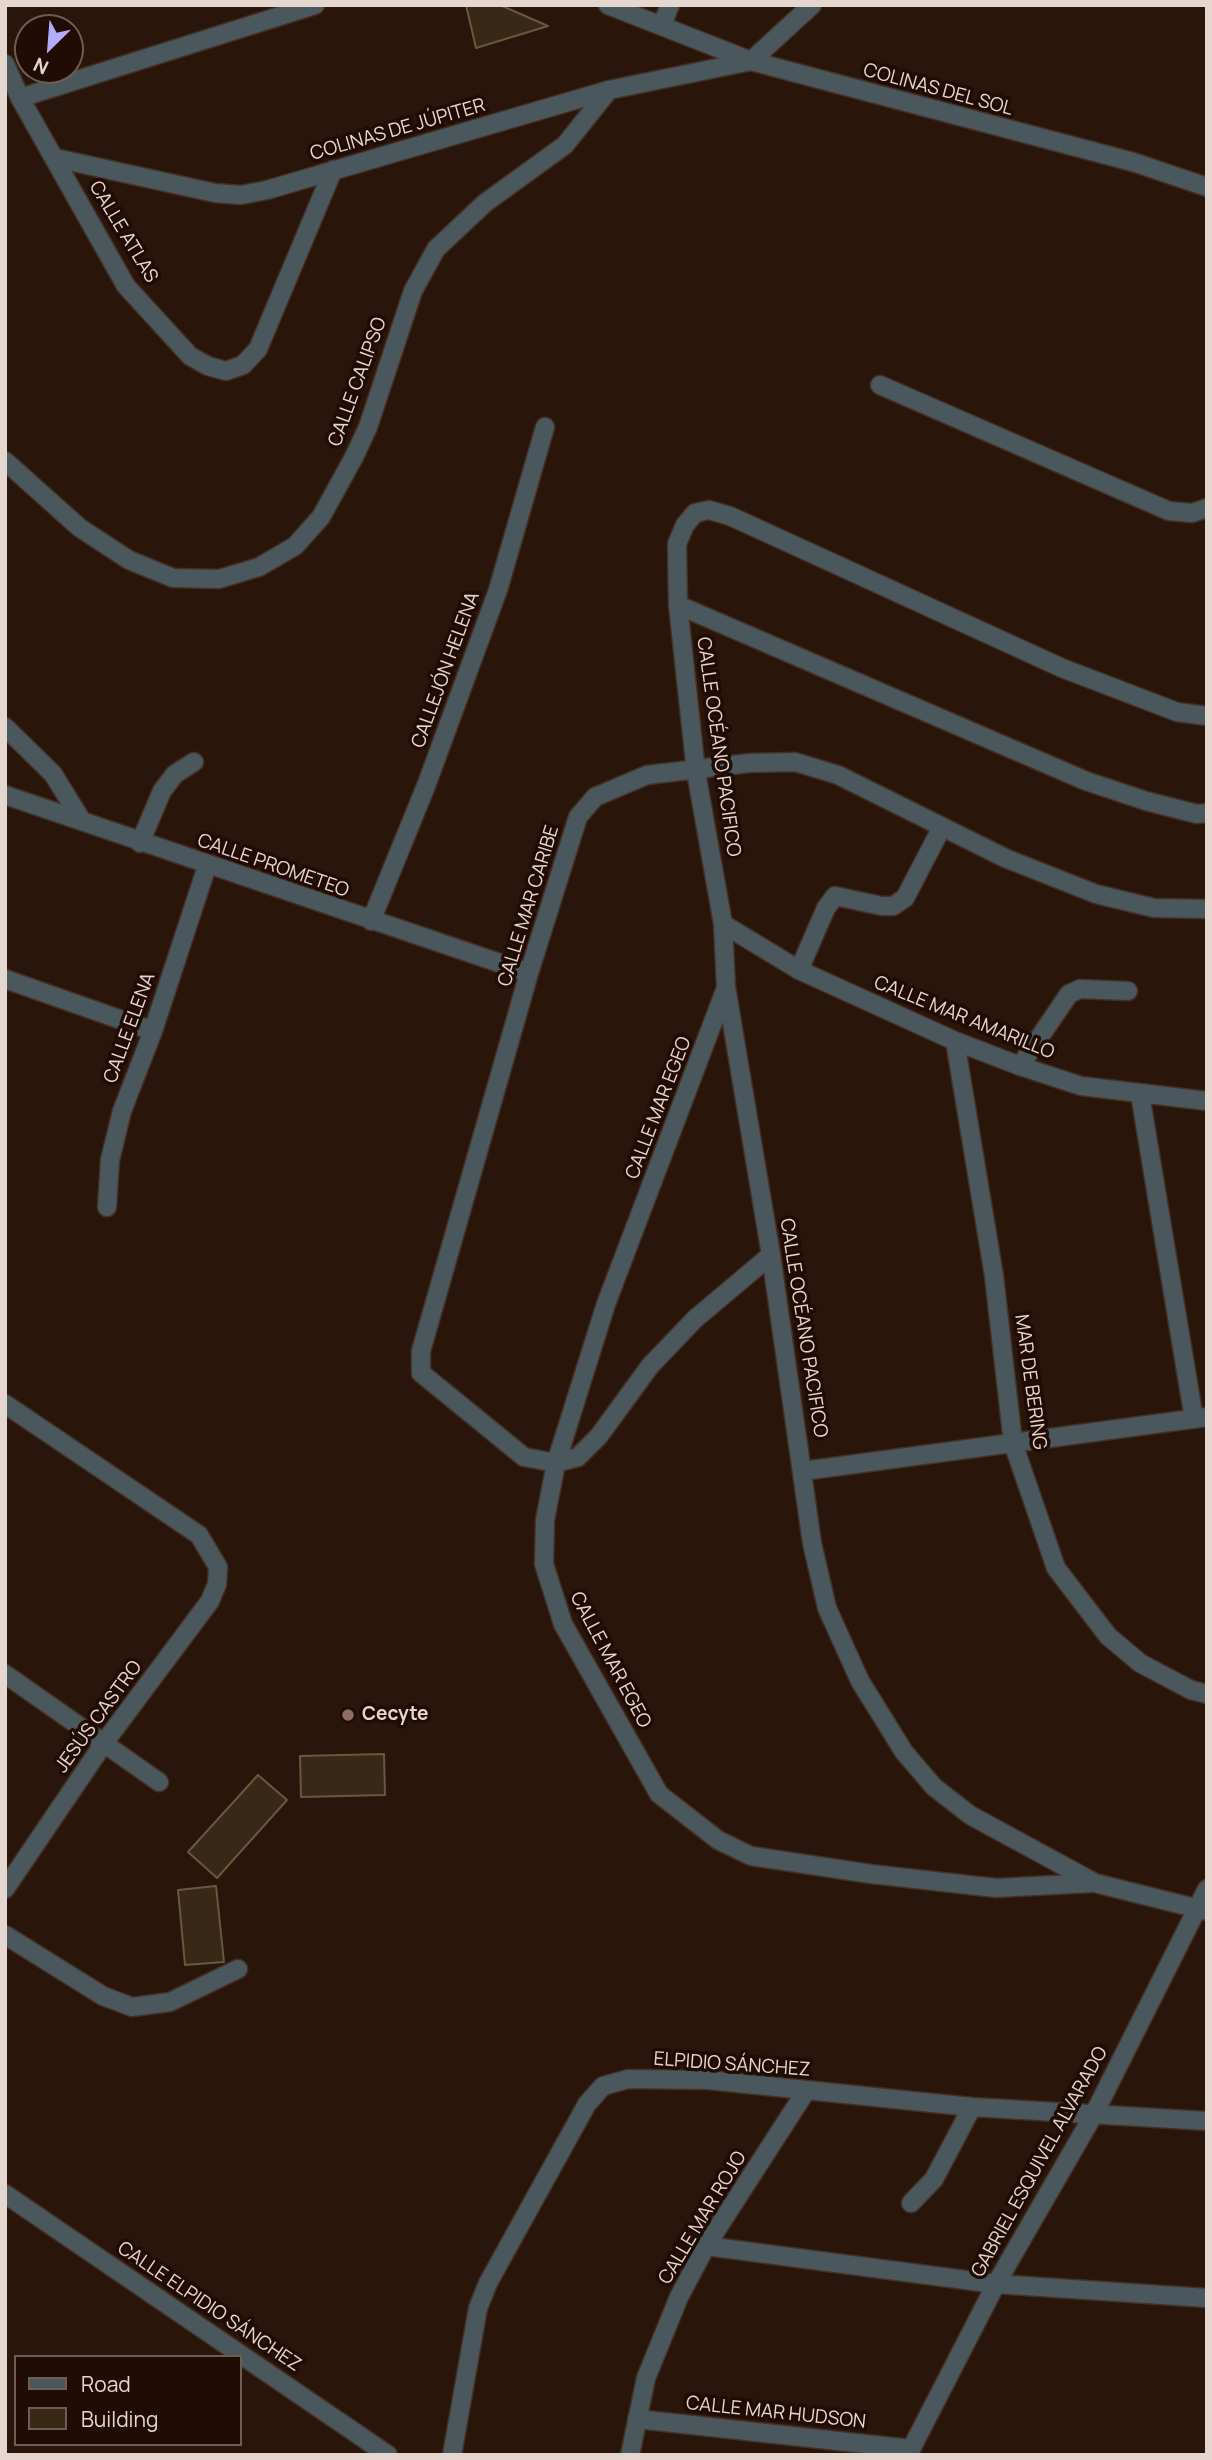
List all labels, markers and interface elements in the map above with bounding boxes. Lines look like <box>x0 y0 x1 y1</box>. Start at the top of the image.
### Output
north arrow <box>14 14 84 84</box>
text: N <box>29 52 53 81</box>
street label: COLINAS DEL SOL <box>861 59 1015 121</box>
street label: COLINAS DE JÚPITER <box>308 94 488 166</box>
street label: CALLE ATLAS <box>84 177 162 287</box>
street label: CALLE CALIPSO <box>324 314 392 450</box>
street label: CALLEJÓN HELENA <box>407 589 485 751</box>
street label: CALLE OCÉANO PACIFICO <box>691 636 745 858</box>
street label: CALLE MAR CARIBE <box>494 823 564 989</box>
street label: CALLE PROMETEO <box>194 829 352 903</box>
street label: CALLE ELENA <box>100 970 160 1086</box>
street label: CALLE MAR AMARILLO <box>871 971 1057 1065</box>
street label: CALLE MAR EGEO <box>621 1034 697 1182</box>
street label: CALLE OCÉANO PACIFICO <box>774 1217 832 1439</box>
street label: MAR DE BERING <box>1009 1313 1051 1451</box>
street label: CALLE MAR EGEO <box>565 1588 655 1732</box>
street label: JESÚS CASTRO <box>51 1657 147 1777</box>
place label: Cecyte <box>362 1704 429 1726</box>
marker: Cecyte <box>340 1707 356 1723</box>
street label: GABRIEL ESQUIVEL ALVARADO <box>967 2043 1113 2281</box>
street label: ELPIDIO SÁNCHEZ <box>653 2048 811 2082</box>
street label: CALLE MAR ROJO <box>654 2147 752 2289</box>
street label: CALLE ELPIDIO SÁNCHEZ <box>113 2237 305 2377</box>
legend <box>14 2355 242 2446</box>
text: Road <box>81 2370 131 2398</box>
street label: CALLE MAR HUDSON <box>685 2392 867 2434</box>
text: Building <box>81 2405 158 2433</box>

